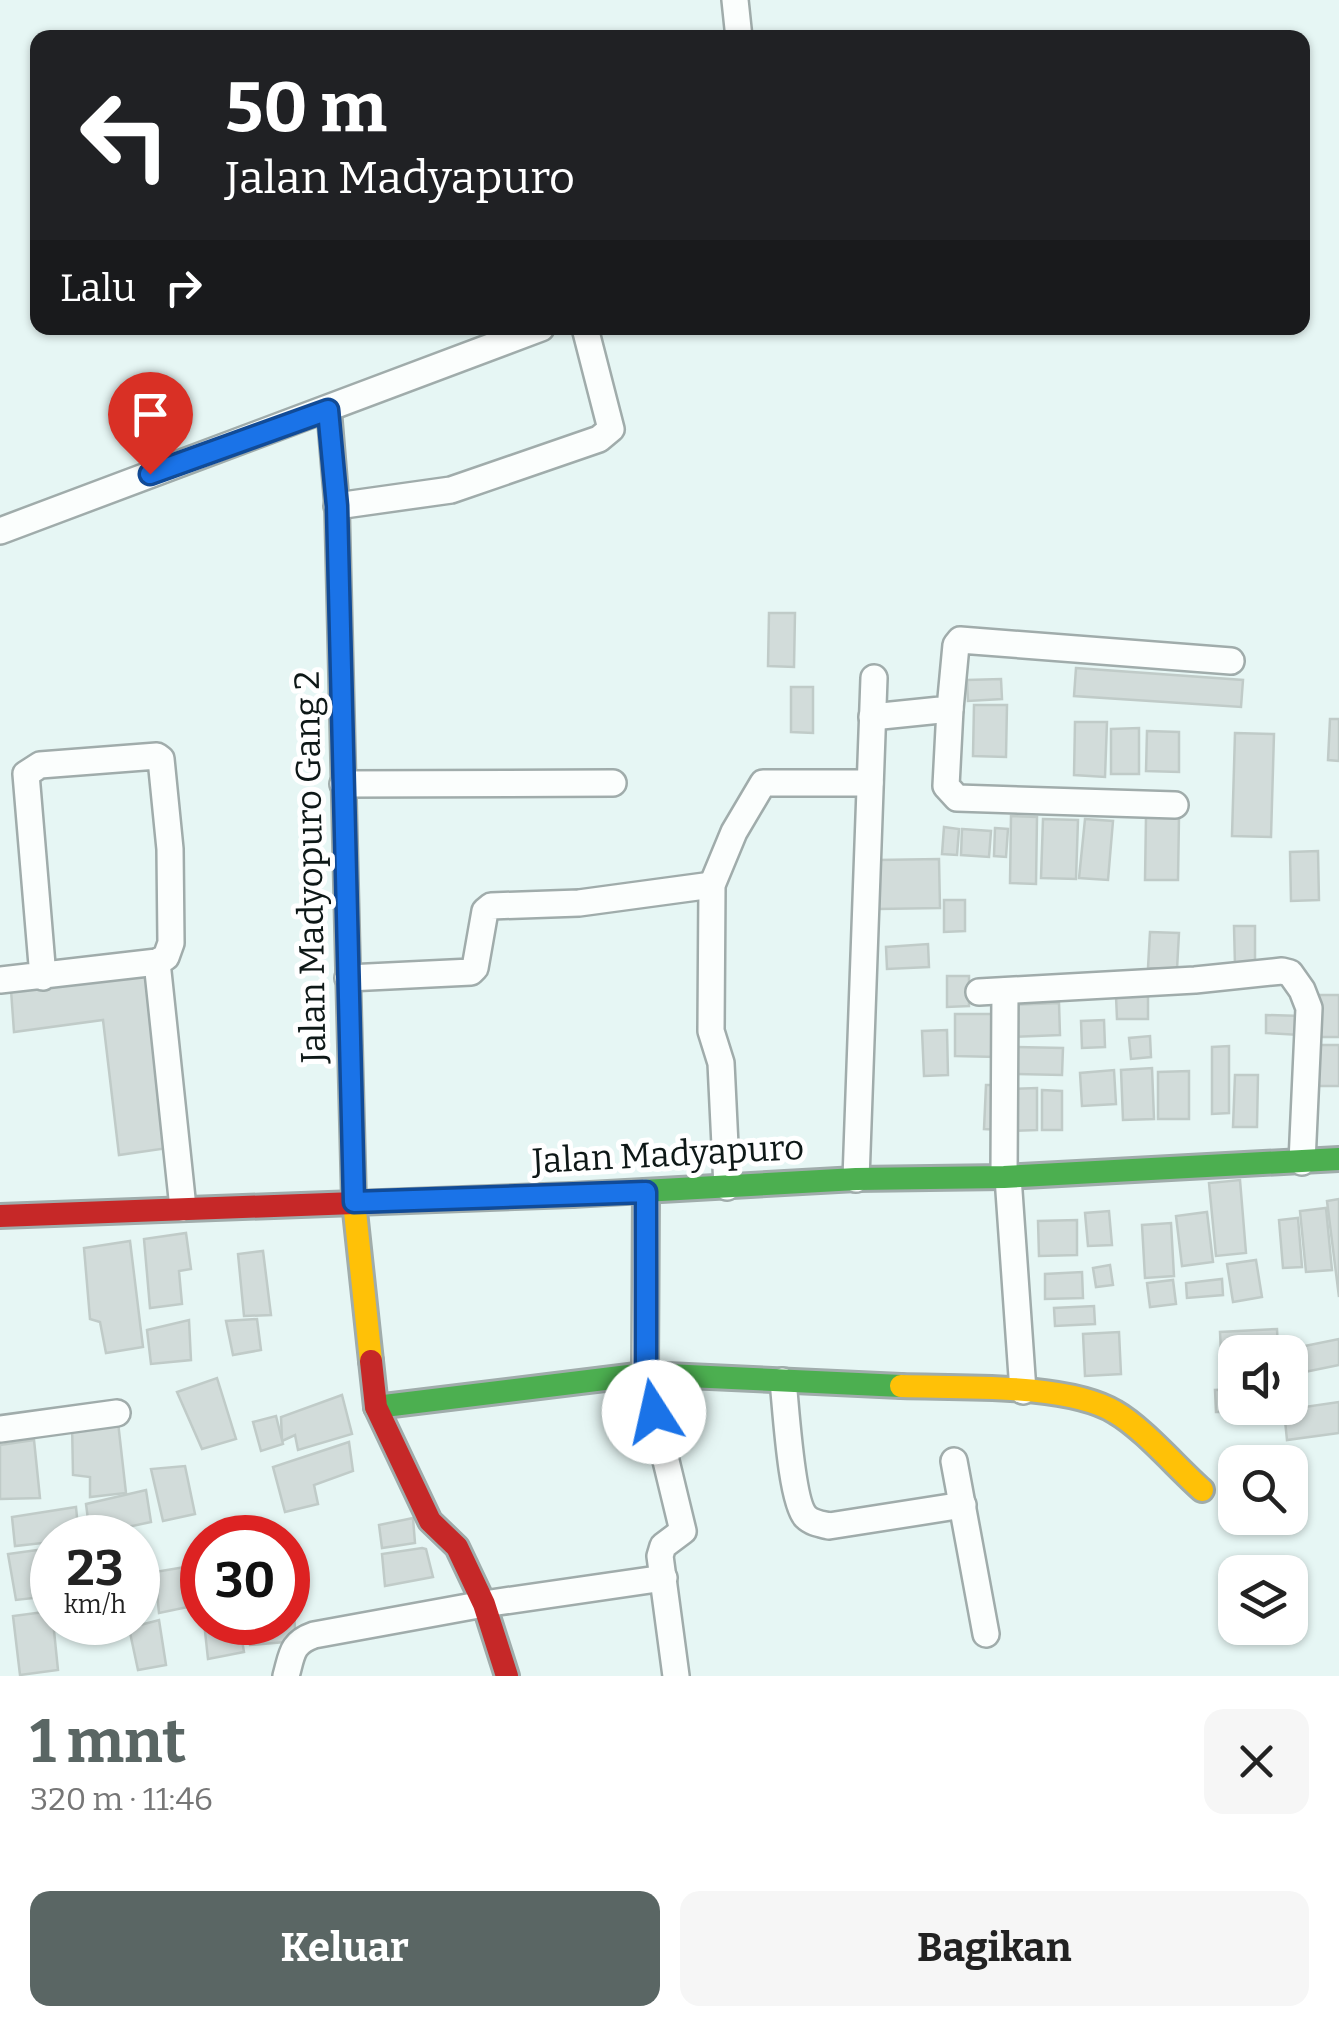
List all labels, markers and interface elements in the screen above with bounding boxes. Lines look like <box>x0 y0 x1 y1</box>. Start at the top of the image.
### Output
text: 50 m <box>225 66 387 150</box>
icon: left <box>60 70 190 200</box>
text: Jalan Madyapuro <box>225 151 575 205</box>
icon: right <box>156 260 211 315</box>
text: Lalu <box>60 265 136 311</box>
pin <box>108 372 193 475</box>
icon: arrive <box>123 387 178 442</box>
street label: Jalan Madyopuro Gang 2 <box>286 670 334 1065</box>
street label: Jalan Madyapuro <box>530 1126 805 1182</box>
map controls <box>1218 1335 1308 1645</box>
button: sound <box>1218 1335 1308 1425</box>
position arrow <box>602 1360 706 1464</box>
button: search <box>1218 1445 1308 1535</box>
speed limit sign: 30 <box>180 1515 310 1645</box>
text: 23 <box>67 1538 123 1598</box>
button: layers <box>1218 1555 1308 1645</box>
text: km/h <box>64 1590 126 1620</box>
text: 1 mnt <box>30 1706 186 1778</box>
button: close <box>1204 1709 1309 1814</box>
text: 320 m · 11:46 <box>30 1780 213 1818</box>
button: Keluar <box>30 1891 660 2006</box>
button: Bagikan <box>680 1891 1309 2006</box>

